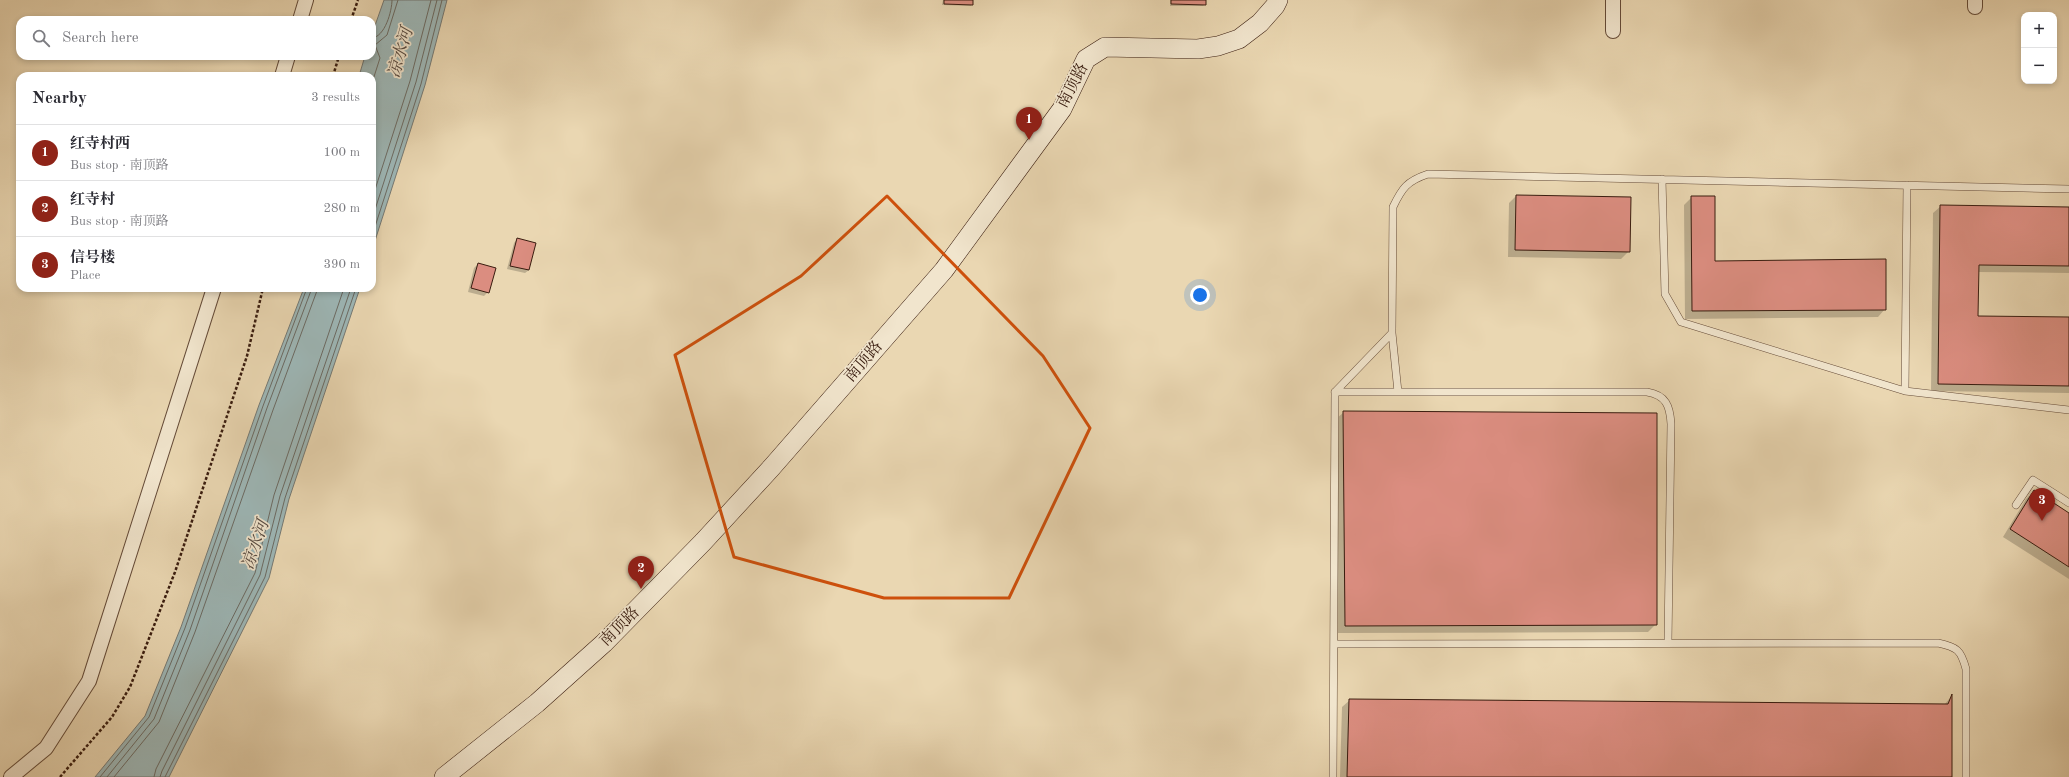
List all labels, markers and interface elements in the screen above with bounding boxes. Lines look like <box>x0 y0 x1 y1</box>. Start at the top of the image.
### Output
map controls <box>2021 12 2057 84</box>
button: + <box>2021 12 2057 48</box>
search box <box>16 16 376 60</box>
water label: 凉水河 <box>384 23 417 80</box>
icon: search <box>30 27 52 49</box>
text: Search here <box>62 31 139 46</box>
button: − <box>2021 48 2057 84</box>
street label: 南顶路 <box>1053 60 1091 111</box>
text: Nearby <box>32 90 87 107</box>
text: 3 results <box>311 91 360 104</box>
pin: 1 <box>1016 107 1042 140</box>
text: 红寺村西 <box>70 137 130 152</box>
text: 1 <box>41 146 49 159</box>
text: 100 m <box>323 146 360 159</box>
text: Bus stop · 南顶路 <box>70 159 169 172</box>
text: 红寺村 <box>70 193 115 208</box>
text: 2 <box>41 202 49 215</box>
text: 280 m <box>323 202 360 215</box>
text: Bus stop · 南顶路 <box>70 215 169 228</box>
text: 信号楼 <box>70 251 115 266</box>
text: 3 <box>41 258 49 271</box>
text: 390 m <box>323 258 360 271</box>
text: Place <box>70 269 100 282</box>
your location <box>1190 285 1210 305</box>
street label: 南顶路 <box>841 337 886 385</box>
pin: 3 <box>2029 488 2055 521</box>
water label: 凉水河 <box>238 515 273 572</box>
pin: 2 <box>628 556 654 589</box>
street label: 南顶路 <box>596 603 643 650</box>

